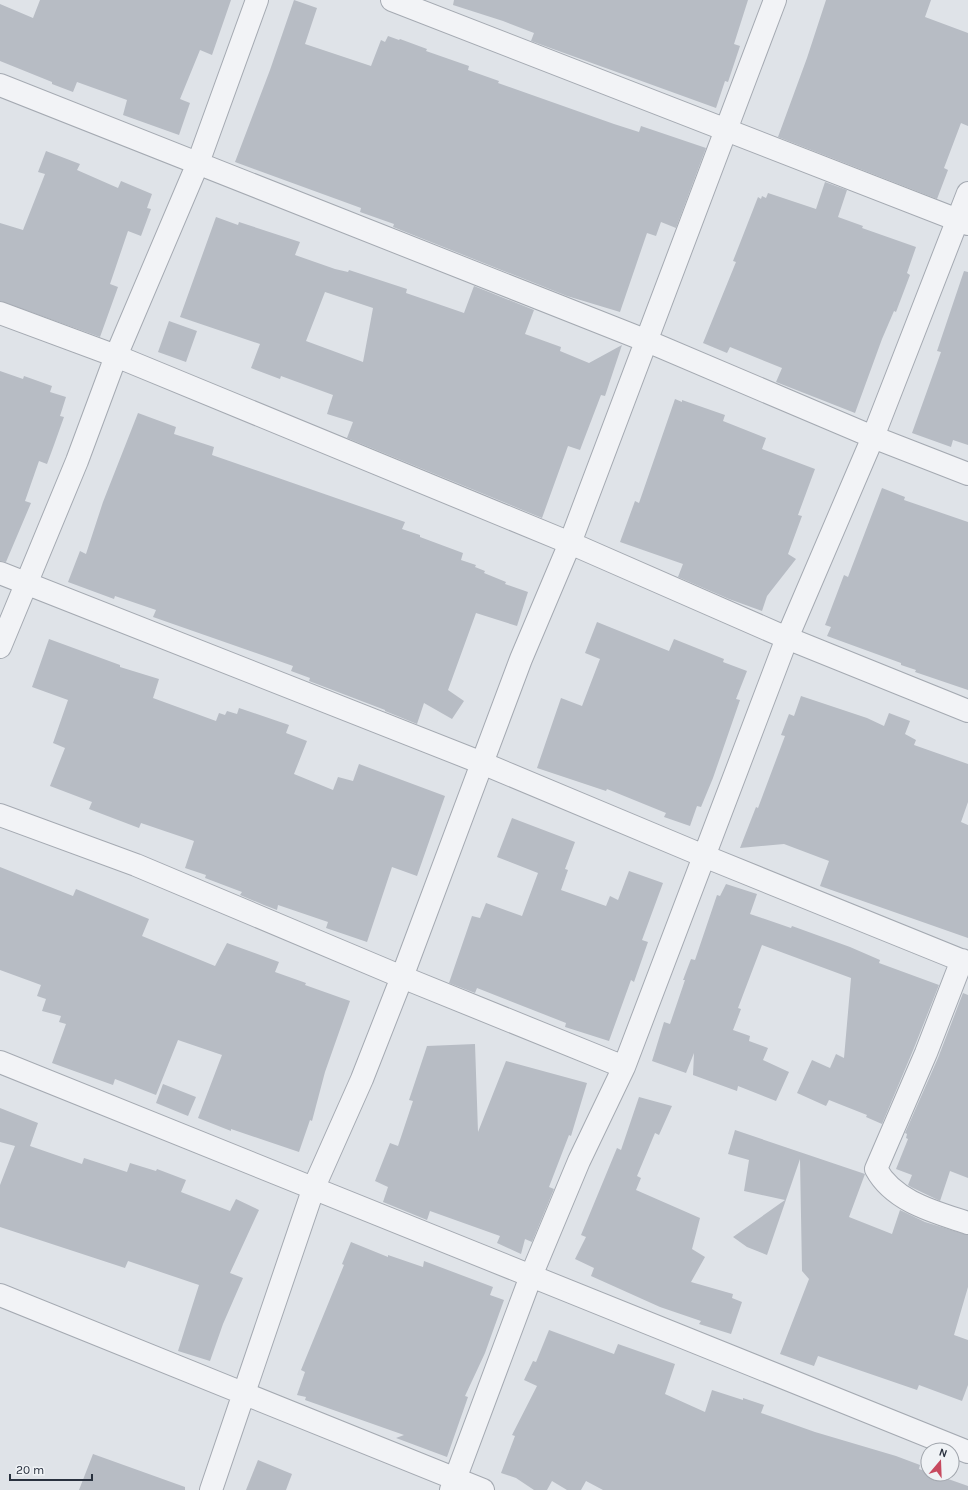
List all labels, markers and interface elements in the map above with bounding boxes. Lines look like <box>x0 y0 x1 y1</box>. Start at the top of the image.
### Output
north arrow <box>920 1442 960 1482</box>
text: N <box>937 1446 949 1460</box>
scale bar <box>10 1456 92 1482</box>
text: 20 m <box>16 1463 44 1477</box>

